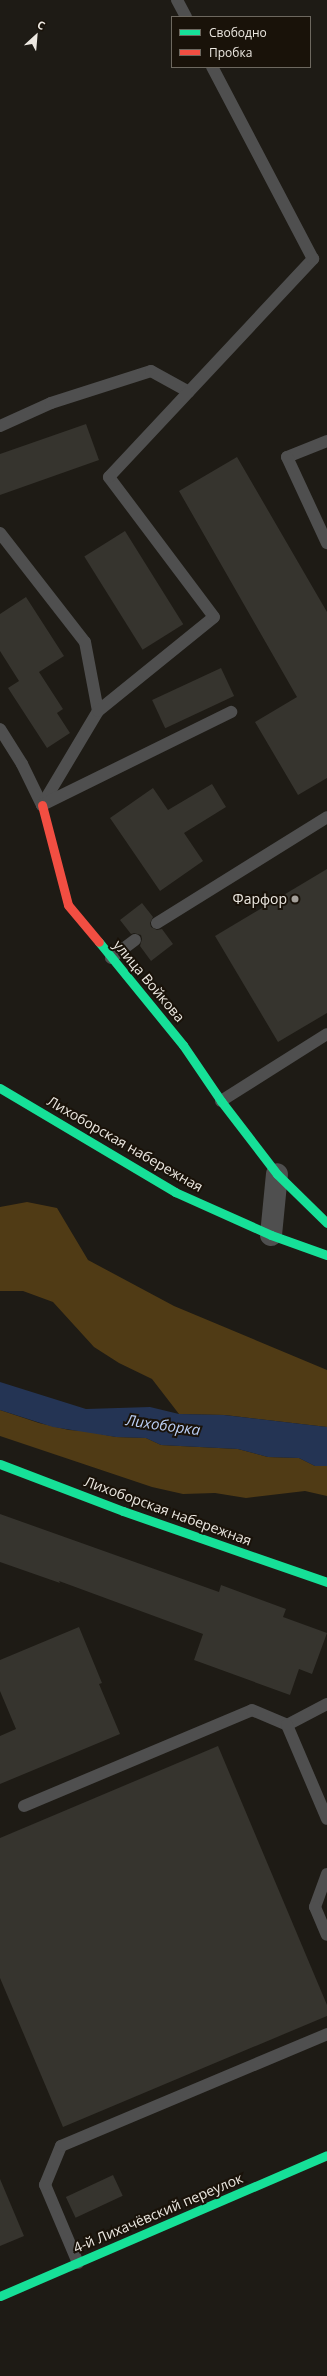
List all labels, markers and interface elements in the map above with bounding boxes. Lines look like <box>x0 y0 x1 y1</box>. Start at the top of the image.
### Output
north arrow <box>16 16 56 56</box>
text: С <box>35 16 48 33</box>
legend <box>171 16 311 68</box>
text: Свободно <box>209 24 267 41</box>
text: Пробка <box>209 44 252 61</box>
place label: Фарфор <box>232 891 287 907</box>
marker: Фарфор <box>290 894 300 904</box>
street label: улица Войкова <box>110 937 188 1025</box>
street label: Лихоборская набережная <box>44 1093 206 1195</box>
water label: Лихоборка <box>125 1411 201 1439</box>
street label: Лихоборская набережная <box>82 1473 254 1549</box>
street label: 4-й Лихачёвский переулок <box>71 2170 245 2256</box>

